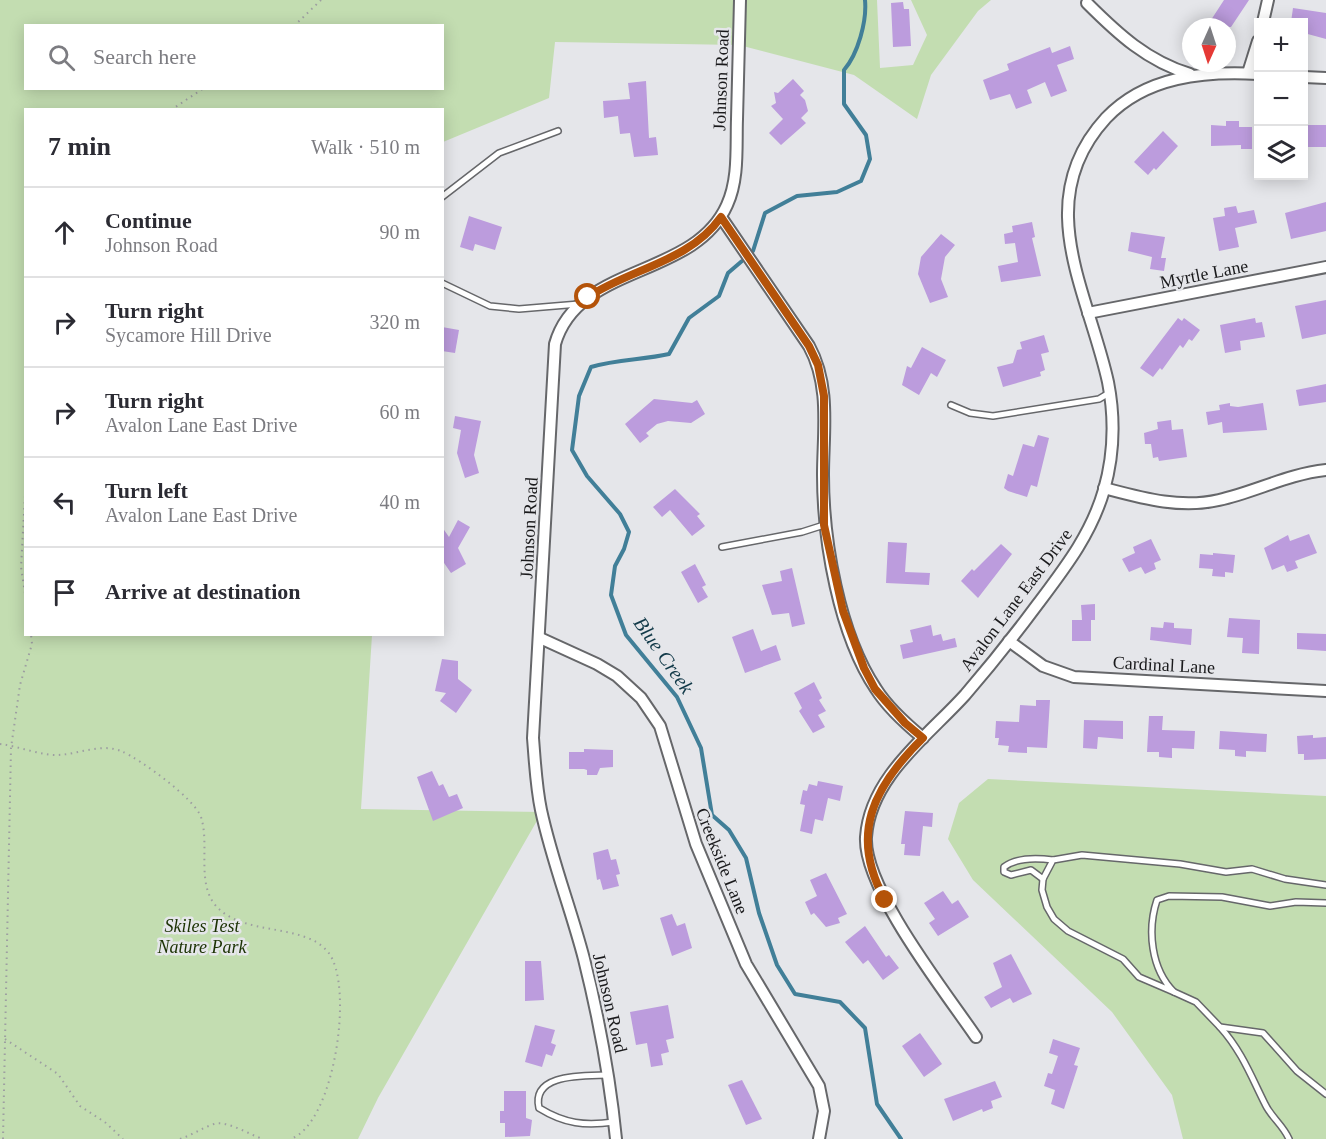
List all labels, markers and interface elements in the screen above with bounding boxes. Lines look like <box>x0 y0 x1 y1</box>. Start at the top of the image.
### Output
north arrow <box>1182 18 1236 72</box>
map controls <box>1254 18 1308 180</box>
button: + <box>1254 18 1308 72</box>
search box <box>24 24 444 90</box>
street label: Johnson Road <box>709 29 733 131</box>
icon: search <box>45 41 78 74</box>
text: Search here <box>93 44 196 69</box>
button: − <box>1254 72 1308 126</box>
button: layers <box>1254 126 1308 180</box>
text: 7 min <box>48 132 111 161</box>
text: Walk · 510 m <box>311 136 420 158</box>
text: Continue <box>105 208 192 233</box>
icon: ahead <box>48 216 81 249</box>
text: 90 m <box>379 221 420 243</box>
text: Johnson Road <box>105 234 218 256</box>
street label: Myrtle Lane <box>1158 256 1250 292</box>
route start <box>574 283 600 309</box>
text: Turn right <box>105 298 204 323</box>
icon: right <box>48 306 81 339</box>
text: 320 m <box>369 311 420 333</box>
text: Sycamore Hill Drive <box>105 324 272 346</box>
text: Turn right <box>105 388 204 413</box>
icon: right <box>48 396 81 429</box>
text: 60 m <box>379 401 420 423</box>
text: Avalon Lane East Drive <box>105 414 297 436</box>
street label: Johnson Road <box>516 477 542 579</box>
text: Turn left <box>105 478 188 503</box>
icon: left <box>48 486 81 519</box>
text: 40 m <box>379 491 420 513</box>
text: Avalon Lane East Drive <box>105 504 297 526</box>
street label: Avalon Lane East Drive <box>956 525 1076 675</box>
icon: arrive <box>48 576 81 609</box>
text: Arrive at destination <box>105 579 301 604</box>
water label: Blue Creek <box>630 612 699 699</box>
street label: Cardinal Lane <box>1112 652 1216 678</box>
street label: Creekside Lane <box>692 805 752 917</box>
route end <box>871 886 897 912</box>
park label: Skiles Test Nature Park <box>157 916 247 957</box>
street label: Johnson Road <box>589 951 631 1055</box>

